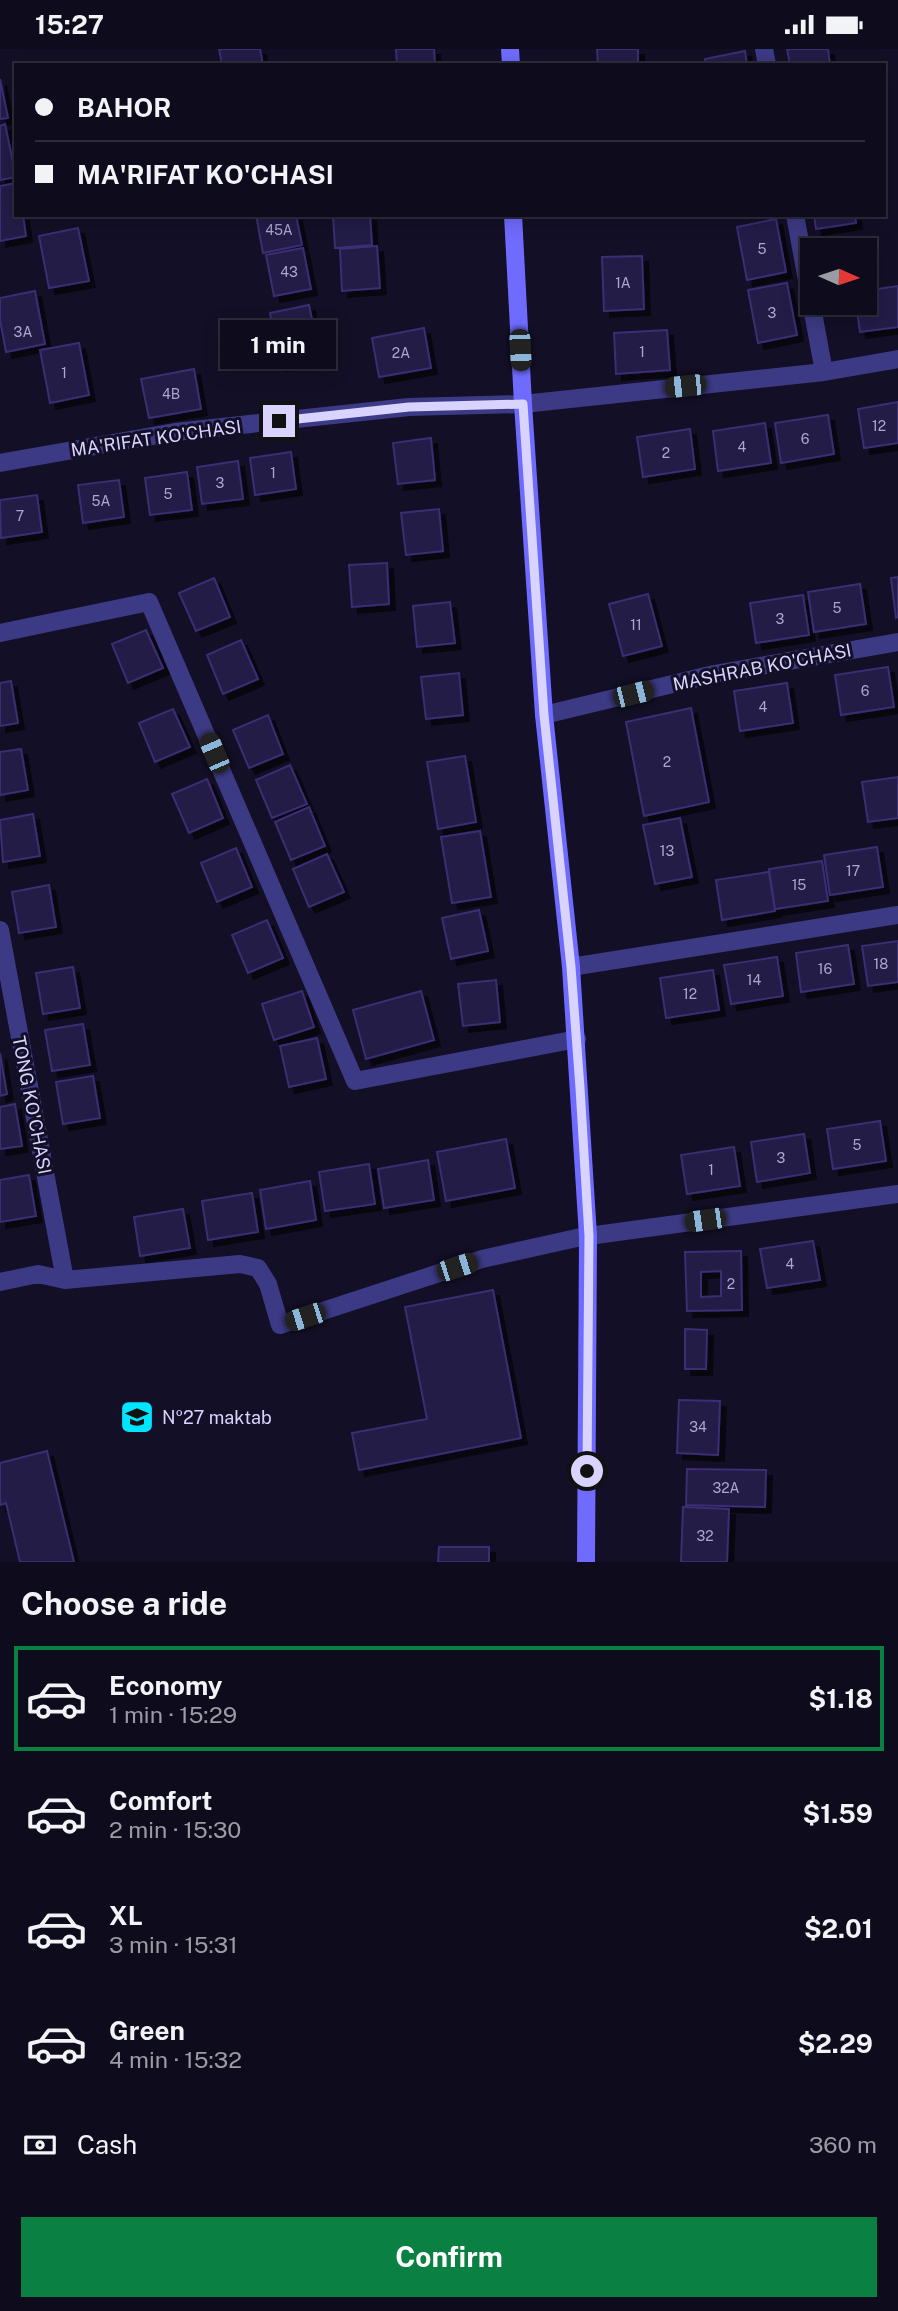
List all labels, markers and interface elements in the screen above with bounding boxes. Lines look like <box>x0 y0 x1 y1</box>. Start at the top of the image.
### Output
text: 15:27 <box>35 9 104 40</box>
text: BAHOR <box>77 92 171 123</box>
text: MA'RIFAT KO'CHASI <box>77 159 334 190</box>
house number: 45A <box>265 222 293 238</box>
north arrow <box>800 238 877 315</box>
map controls <box>800 238 877 315</box>
house number: 5 <box>758 241 767 257</box>
house number: 43 <box>280 264 298 280</box>
house number: 1A <box>615 275 631 291</box>
house number: 3 <box>768 305 777 321</box>
callout: 1 min <box>221 319 337 369</box>
house number: 3A <box>14 324 32 340</box>
car <box>509 328 532 372</box>
text: 1 min <box>250 331 306 358</box>
house number: 1 <box>639 344 645 360</box>
house number: 2A <box>392 345 410 361</box>
house number: 1 <box>61 365 67 381</box>
car <box>664 373 707 399</box>
house number: 4B <box>162 386 180 402</box>
route end <box>263 405 295 437</box>
street label: MA'RIFAT KO'CHASI <box>69 416 243 460</box>
house number: 12 <box>872 418 886 434</box>
house number: 6 <box>801 431 810 447</box>
house number: 4 <box>738 439 747 455</box>
house number: 2 <box>662 445 670 461</box>
house number: 1 <box>270 465 276 481</box>
house number: 3 <box>216 475 225 491</box>
house number: 5 <box>164 486 173 502</box>
house number: 5A <box>92 493 111 509</box>
house number: 7 <box>16 508 24 524</box>
house number: 5 <box>833 600 842 616</box>
house number: 3 <box>776 611 785 627</box>
house number: 11 <box>630 617 642 633</box>
street label: MASHRAB KO'CHASI <box>671 639 853 695</box>
car <box>611 679 656 709</box>
house number: 6 <box>861 683 870 699</box>
house number: 4 <box>759 699 768 715</box>
car <box>197 730 232 776</box>
house number: 2 <box>663 754 671 770</box>
house number: 13 <box>660 843 674 859</box>
house number: 17 <box>846 863 860 879</box>
house number: 15 <box>792 877 806 893</box>
house number: 18 <box>874 956 888 972</box>
house number: 16 <box>818 961 832 977</box>
house number: 14 <box>747 972 761 988</box>
house number: 12 <box>683 986 697 1002</box>
street label: TONG KO'CHASI <box>8 1034 56 1176</box>
house number: 5 <box>853 1137 862 1153</box>
house number: 3 <box>777 1150 786 1166</box>
house number: 1 <box>708 1162 714 1178</box>
car <box>683 1207 728 1233</box>
car <box>434 1251 481 1283</box>
house number: 4 <box>786 1256 795 1272</box>
house number: 2 <box>727 1276 735 1292</box>
car <box>282 1301 329 1333</box>
school or university icon: №27 maktab <box>118 1398 156 1436</box>
place label: №27 maktab <box>162 1407 272 1428</box>
house number: 34 <box>689 1419 707 1435</box>
route start <box>571 1455 603 1487</box>
house number: 32A <box>712 1480 740 1496</box>
house number: 32 <box>696 1528 714 1544</box>
text: Choose a ride <box>21 1585 227 1622</box>
icon: car <box>25 1667 88 1730</box>
text: Economy <box>109 1670 222 1701</box>
text: $1.18 <box>809 1683 873 1714</box>
text: 1 min · 15:29 <box>109 1701 237 1728</box>
icon: car <box>25 1782 88 1845</box>
text: Comfort <box>109 1785 212 1816</box>
text: $1.59 <box>802 1798 873 1829</box>
text: 2 min · 15:30 <box>109 1816 241 1843</box>
icon: car <box>25 1897 88 1960</box>
text: XL <box>109 1900 143 1931</box>
text: $2.01 <box>804 1913 873 1944</box>
text: 3 min · 15:31 <box>109 1931 238 1958</box>
icon: car <box>25 2012 88 2075</box>
text: Green <box>109 2015 185 2046</box>
text: $2.29 <box>798 2028 873 2059</box>
text: 4 min · 15:32 <box>109 2046 242 2073</box>
icon: cash <box>21 2126 59 2164</box>
text: Cash <box>77 2129 137 2160</box>
text: 360 m <box>809 2131 877 2158</box>
button: Confirm <box>21 2217 877 2297</box>

